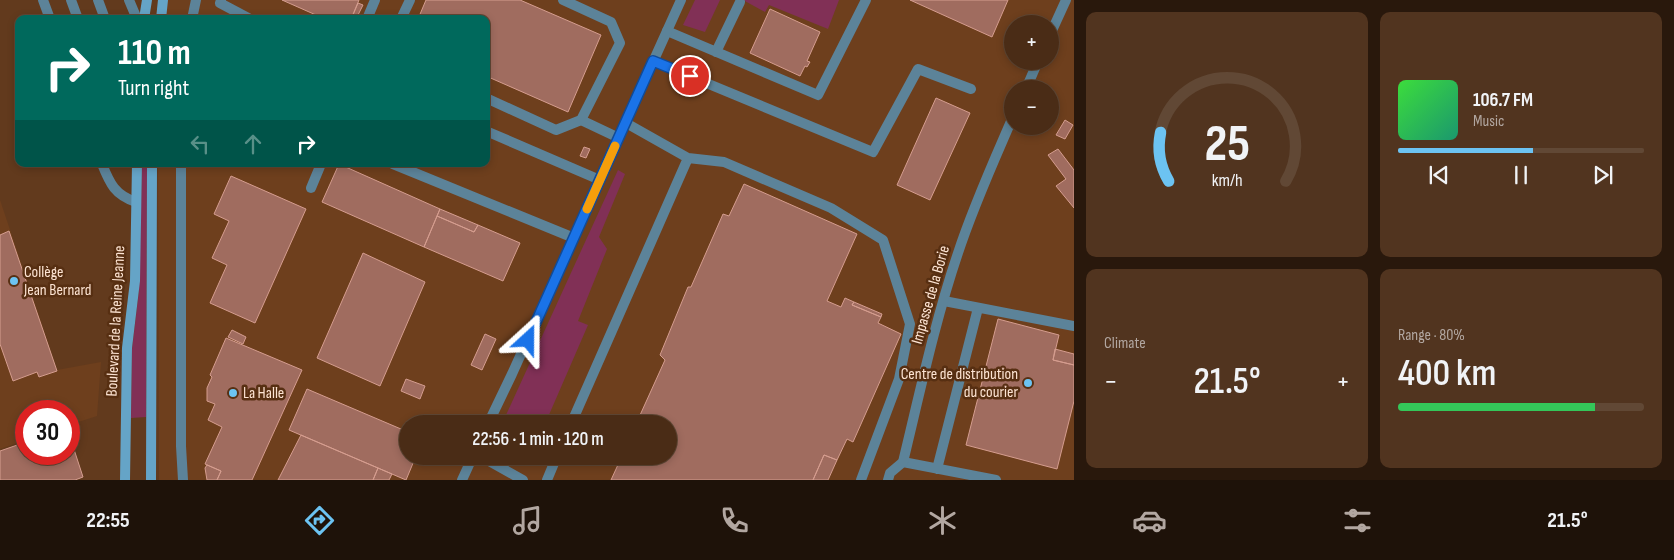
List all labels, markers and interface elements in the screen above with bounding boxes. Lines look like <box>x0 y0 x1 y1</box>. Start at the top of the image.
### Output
map controls <box>1004 15 1059 135</box>
button: + <box>1004 15 1059 70</box>
text: 110 m <box>118 32 191 75</box>
icon: right <box>35 35 100 100</box>
pin <box>669 55 711 97</box>
icon: arrive <box>676 62 704 90</box>
text: Turn right <box>118 75 189 102</box>
button: − <box>1004 80 1059 135</box>
text: 106.7 FM <box>1473 89 1533 112</box>
text: Music <box>1473 112 1504 131</box>
text: 25 <box>1204 113 1250 176</box>
icon: left <box>186 130 214 158</box>
icon: ahead <box>239 130 267 158</box>
icon: right <box>292 130 320 158</box>
icon: previous <box>1425 161 1453 189</box>
icon: pause <box>1507 161 1535 189</box>
icon: next <box>1589 161 1617 189</box>
text: km/h <box>1212 170 1242 191</box>
street label: Impasse de la Borie <box>908 244 954 346</box>
street label: Boulevard de la Reine Jeanne <box>103 245 129 397</box>
place label: Collège Jean Bernard <box>23 263 91 300</box>
marker: Collège Jean Bernard <box>8 275 20 287</box>
position arrow <box>501 313 553 365</box>
text: Range · 80% <box>1398 326 1465 345</box>
text: Climate <box>1104 334 1146 353</box>
text: 400 km <box>1398 351 1496 396</box>
text: 21.5° <box>1193 359 1261 404</box>
place label: Centre de distribution du courier <box>901 365 1018 402</box>
text: − <box>1104 365 1118 398</box>
text: + <box>1336 365 1350 398</box>
marker: Centre de distribution du courier <box>1022 377 1034 389</box>
place label: La Halle <box>243 384 284 403</box>
marker: La Halle <box>227 387 239 399</box>
speed limit sign: 30 <box>15 400 80 465</box>
text: 22:56 · 1 min · 120 m <box>472 428 604 451</box>
icon: directions <box>302 503 337 538</box>
icon: music <box>510 503 545 538</box>
icon: phone <box>717 503 752 538</box>
icon: climate <box>925 503 960 538</box>
icon: car <box>1132 503 1167 538</box>
icon: filters <box>1340 503 1375 538</box>
text: 22:55 <box>86 507 130 534</box>
text: 21.5° <box>1547 507 1588 534</box>

